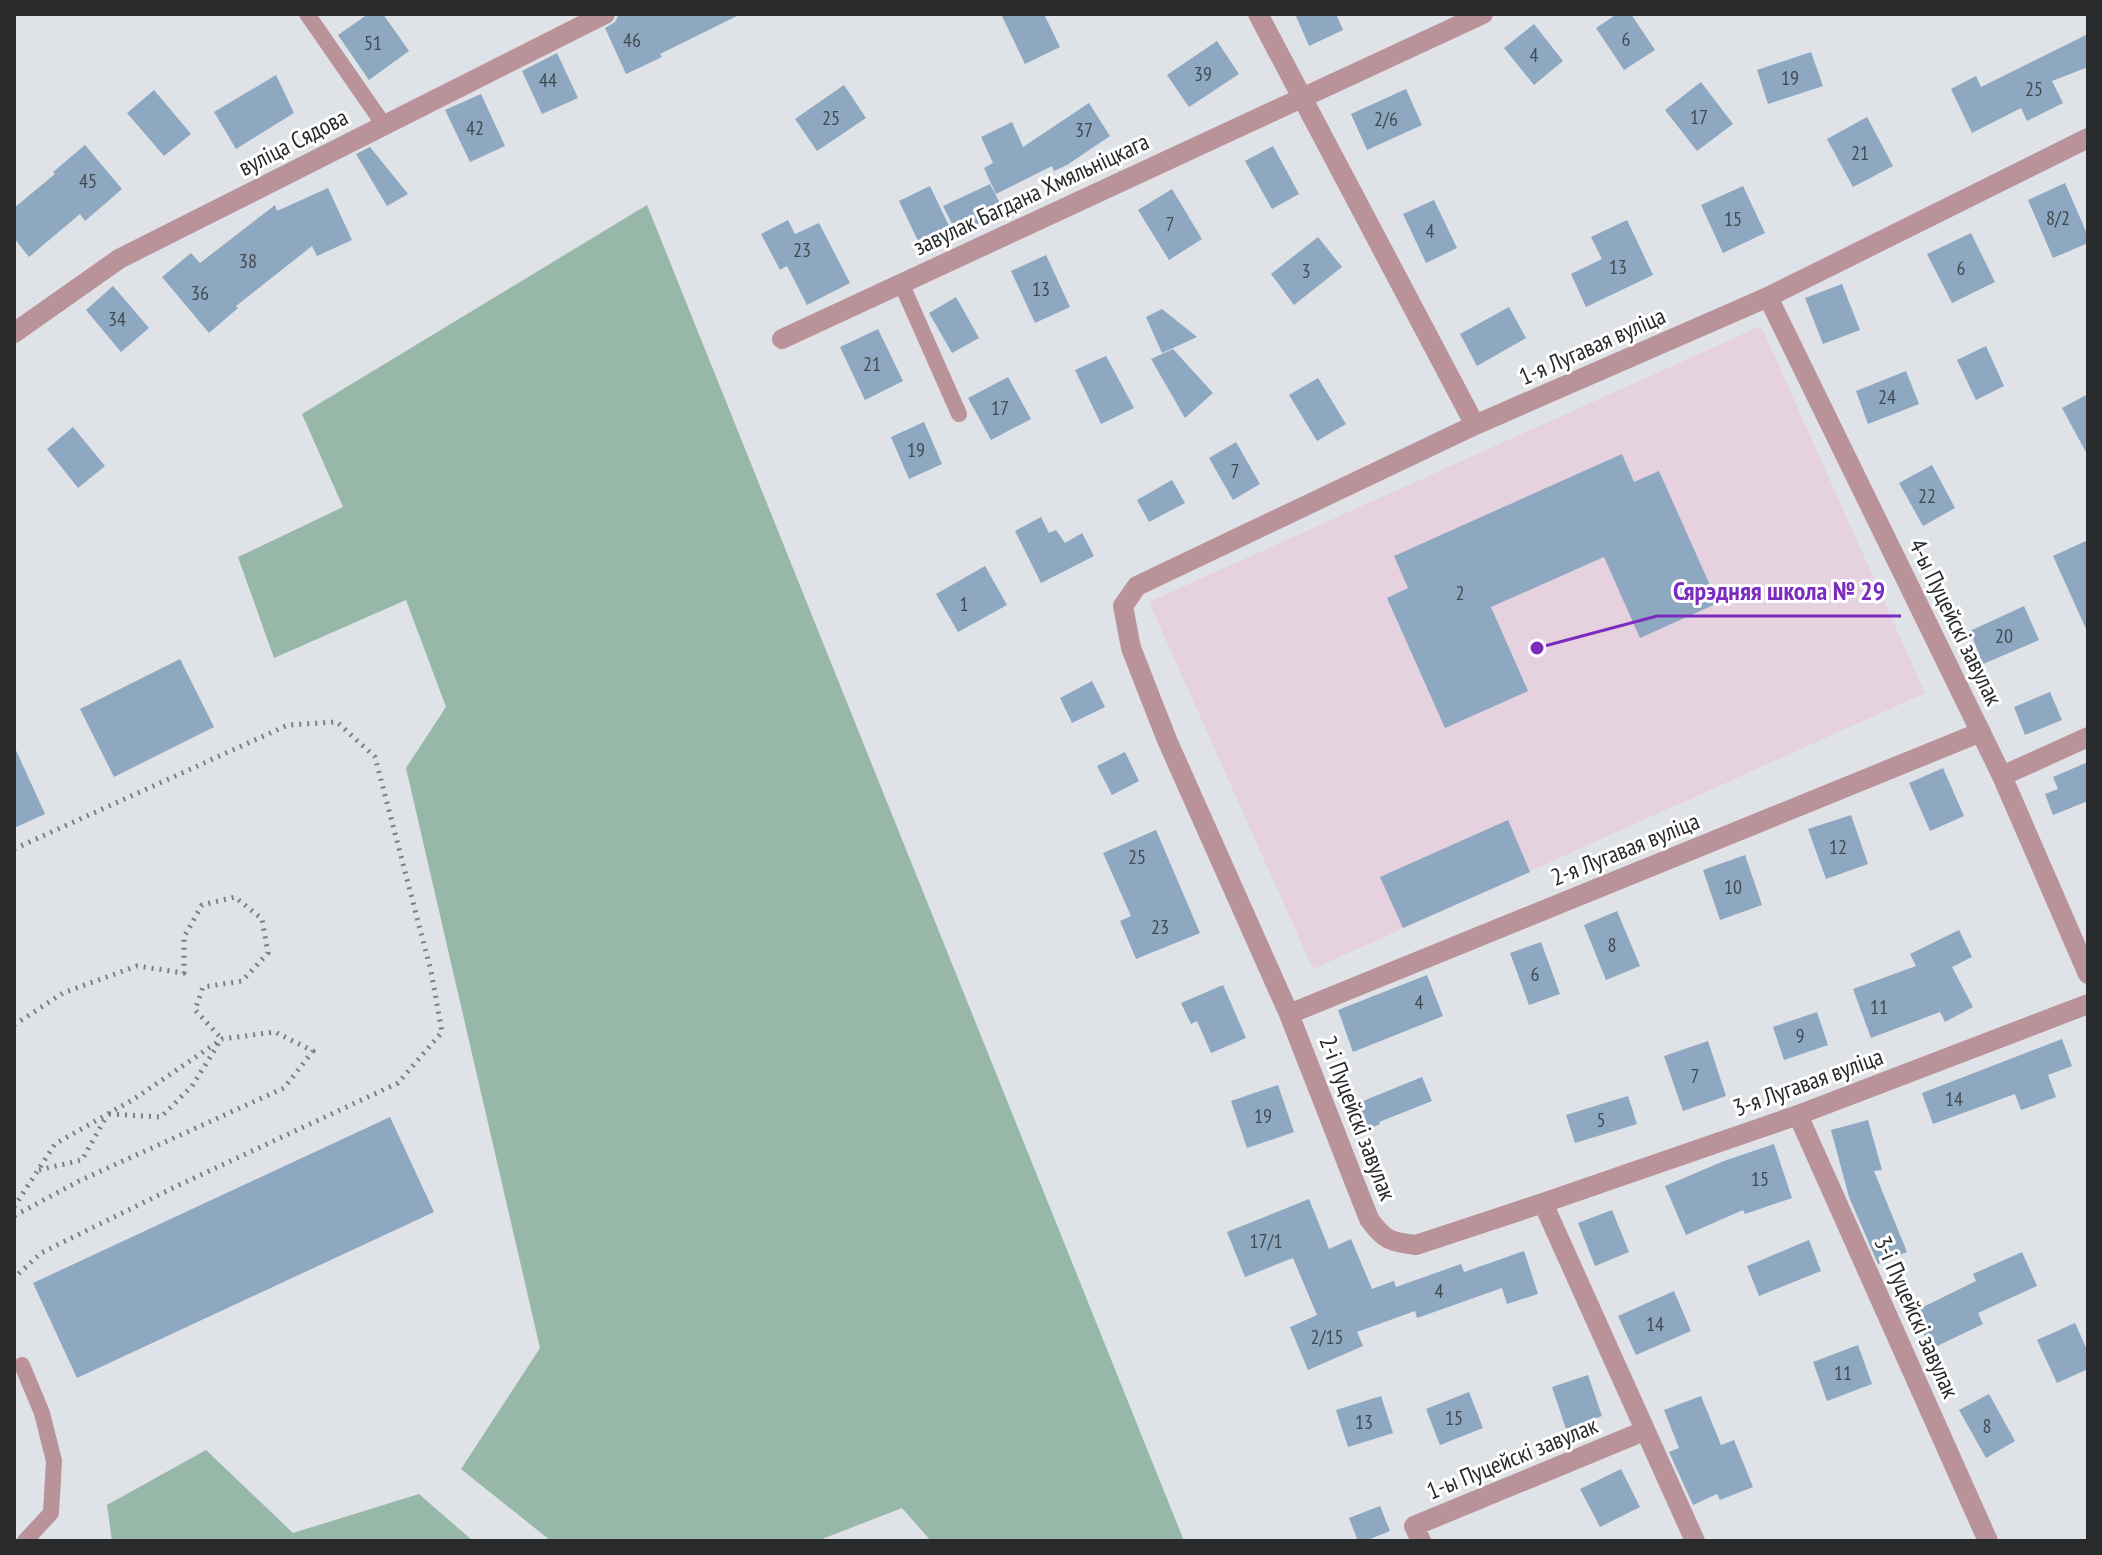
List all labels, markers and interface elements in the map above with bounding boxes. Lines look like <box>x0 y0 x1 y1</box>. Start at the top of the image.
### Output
house number: 6 <box>1622 26 1631 52</box>
house number: 46 <box>623 27 641 53</box>
house number: 51 <box>364 30 382 56</box>
house number: 4 <box>1530 42 1539 68</box>
house number: 39 <box>1194 61 1212 87</box>
house number: 19 <box>1781 65 1799 91</box>
house number: 44 <box>539 67 557 93</box>
house number: 25 <box>2025 76 2043 102</box>
street label: вуліца Сядова <box>233 101 353 183</box>
house number: 17 <box>1690 104 1708 130</box>
house number: 25 <box>822 105 840 131</box>
house number: 2/6 <box>1374 106 1398 132</box>
house number: 42 <box>466 115 484 141</box>
house number: 37 <box>1075 117 1093 143</box>
street label: завулак Багдана Хмяльніцкага <box>908 126 1154 262</box>
house number: 21 <box>1851 140 1869 166</box>
house number: 45 <box>79 168 97 194</box>
house number: 8/2 <box>2046 205 2070 231</box>
house number: 15 <box>1724 206 1742 232</box>
house number: 7 <box>1166 211 1175 237</box>
house number: 4 <box>1426 218 1435 244</box>
house number: 23 <box>793 237 811 263</box>
house number: 38 <box>239 248 257 274</box>
house number: 13 <box>1609 254 1627 280</box>
house number: 6 <box>1957 255 1966 281</box>
house number: 3 <box>1302 258 1311 284</box>
house number: 13 <box>1032 276 1050 302</box>
house number: 36 <box>191 280 209 306</box>
street label: 1-я Лугавая вуліца <box>1514 300 1670 392</box>
house number: 34 <box>108 306 126 332</box>
house number: 21 <box>863 351 881 377</box>
house number: 24 <box>1878 384 1896 410</box>
house number: 17 <box>991 395 1009 421</box>
house number: 19 <box>907 437 925 463</box>
house number: 7 <box>1231 458 1240 484</box>
house number: 22 <box>1918 483 1936 509</box>
street label: 4-ы Пуцейскі завулак <box>1902 534 2010 711</box>
callout: Сярэдняя школа № 29 <box>1657 566 1901 616</box>
text: Сярэдняя школа № 29 <box>1673 574 1885 607</box>
house number: 2 <box>1456 580 1465 606</box>
house number: 1 <box>960 591 969 617</box>
house number: 20 <box>1995 623 2013 649</box>
street label: 2-я Лугавая вуліца <box>1546 805 1704 893</box>
house number: 12 <box>1829 834 1847 860</box>
house number: 25 <box>1128 844 1146 870</box>
house number: 10 <box>1724 874 1742 900</box>
house number: 23 <box>1151 914 1169 940</box>
house number: 8 <box>1608 932 1617 958</box>
house number: 6 <box>1531 961 1540 987</box>
house number: 4 <box>1415 989 1424 1015</box>
house number: 11 <box>1870 994 1888 1020</box>
house number: 9 <box>1796 1023 1805 1049</box>
street label: 2-і Пуцейскі завулак <box>1312 1031 1404 1205</box>
street label: 3-я Лугавая вуліца <box>1729 1041 1887 1123</box>
house number: 7 <box>1691 1063 1700 1089</box>
house number: 14 <box>1945 1086 1963 1112</box>
house number: 19 <box>1254 1103 1272 1129</box>
house number: 5 <box>1597 1107 1606 1133</box>
house number: 15 <box>1751 1166 1769 1192</box>
house number: 17/1 <box>1250 1228 1282 1254</box>
street label: 3-і Пуцейскі завулак <box>1867 1231 1967 1403</box>
house number: 4 <box>1435 1278 1444 1304</box>
house number: 14 <box>1646 1311 1664 1337</box>
house number: 2/15 <box>1311 1324 1343 1350</box>
house number: 11 <box>1834 1360 1852 1386</box>
house number: 15 <box>1445 1405 1463 1431</box>
house number: 13 <box>1355 1409 1373 1435</box>
street label: 1-ы Пуцейскі завулак <box>1422 1409 1603 1506</box>
house number: 8 <box>1983 1413 1992 1439</box>

